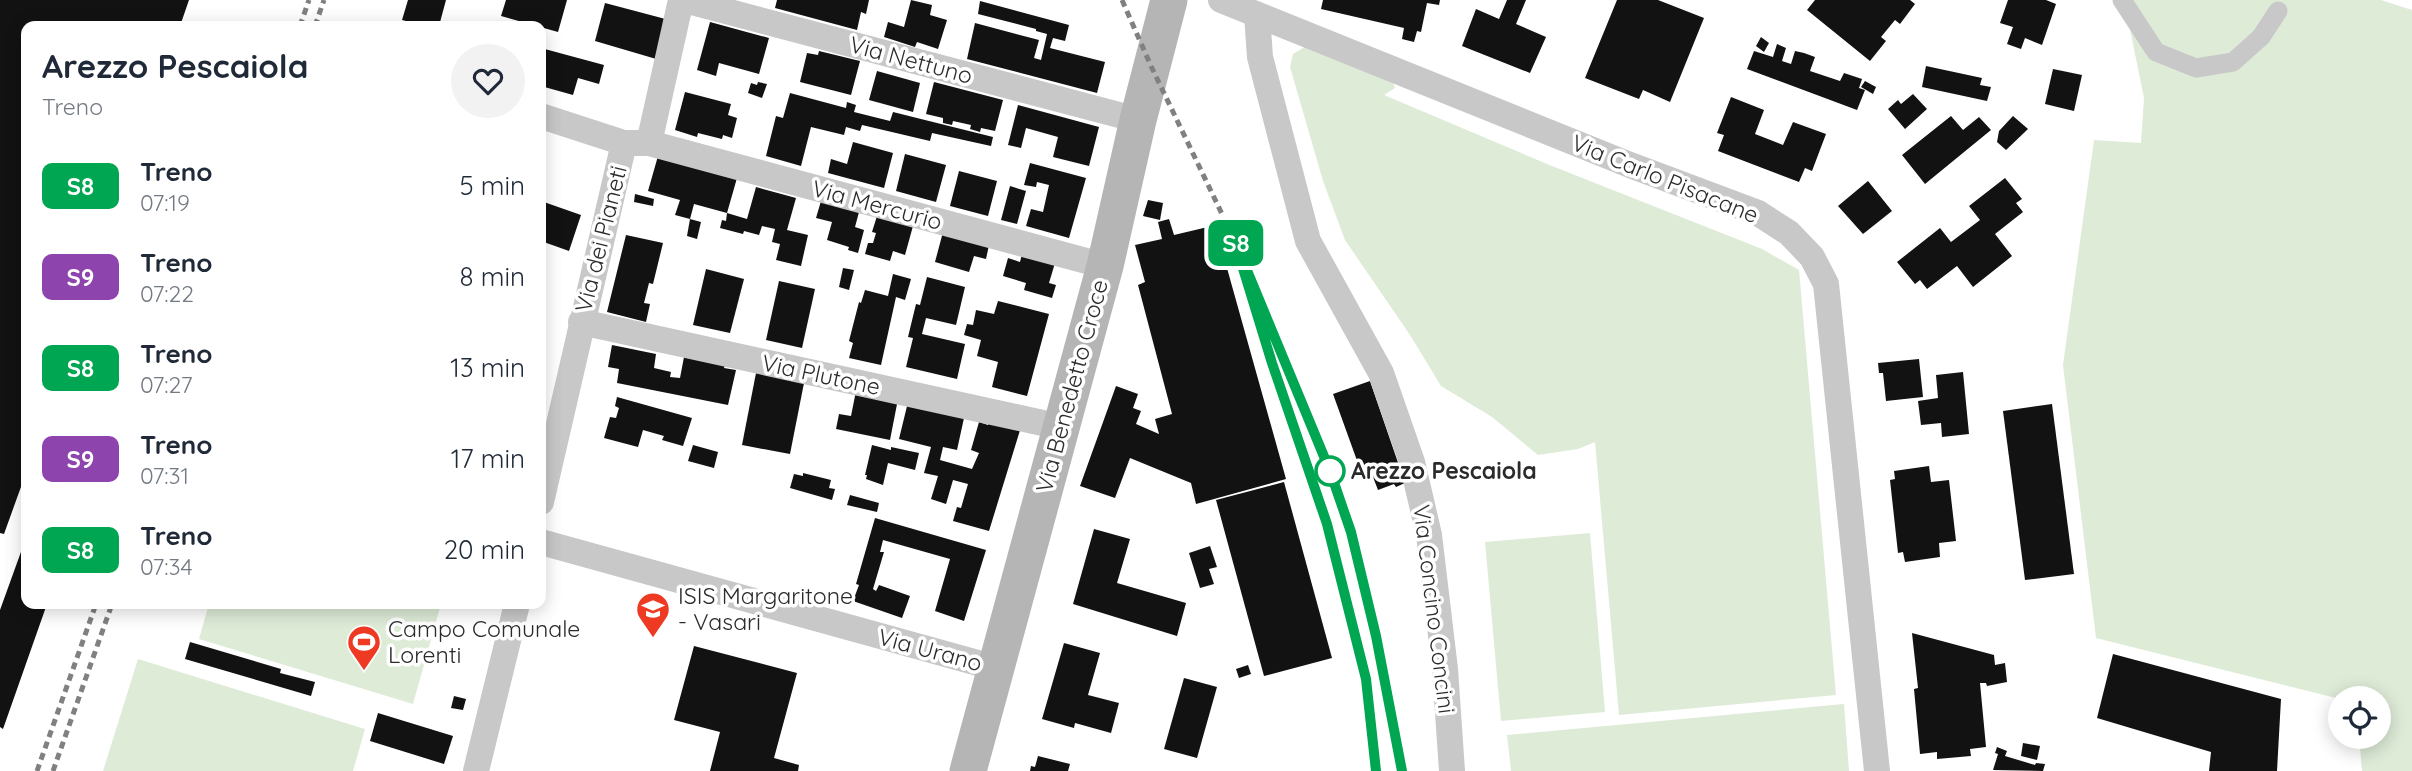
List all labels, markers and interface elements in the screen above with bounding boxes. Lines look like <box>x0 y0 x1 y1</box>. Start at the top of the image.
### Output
street label: Via Nettuno <box>847 29 976 90</box>
button: heart <box>451 44 525 118</box>
text: Arezzo Pescaiola <box>42 45 308 86</box>
text: Treno <box>42 92 103 121</box>
street label: Via Carlo Pisacane <box>1567 128 1763 229</box>
text: Treno <box>140 155 213 188</box>
street label: Via dei Pianeti <box>568 163 633 315</box>
text: 5 min <box>459 169 525 202</box>
text: S8 <box>67 171 94 201</box>
street label: Via Mercurio <box>809 173 945 236</box>
text: 07:19 <box>140 188 190 217</box>
line badge: S8 <box>1204 220 1268 266</box>
text: S8 <box>1222 228 1250 258</box>
text: Treno <box>140 246 213 279</box>
text: 8 min <box>460 260 525 293</box>
text: S9 <box>67 262 94 292</box>
street label: Via Benedetto Croce <box>1029 276 1114 496</box>
text: 07:22 <box>140 279 194 308</box>
text: Treno <box>140 337 213 370</box>
street label: Via Plutone <box>759 348 883 401</box>
text: 13 min <box>450 351 525 384</box>
text: S8 <box>67 353 94 383</box>
text: 07:27 <box>140 370 193 399</box>
text: Treno <box>140 428 213 461</box>
text: 17 min <box>451 442 525 475</box>
text: S9 <box>67 444 94 474</box>
marker: Arezzo Pescaiola <box>1315 456 1345 486</box>
place label: Arezzo Pescaiola <box>1351 456 1537 485</box>
text: 07:31 <box>140 461 189 490</box>
street label: Via Concino Concini <box>1407 503 1462 715</box>
text: Treno <box>140 519 213 552</box>
text: 20 min <box>444 533 525 566</box>
text: S8 <box>67 535 94 565</box>
text: 07:34 <box>140 552 193 581</box>
place label: ISIS Margaritone - Vasari <box>678 581 853 636</box>
school or university icon: ISIS Margaritone - Vasari <box>634 590 672 639</box>
place label: Campo Comunale Lorenti <box>388 614 580 669</box>
street label: Via Urano <box>875 622 985 677</box>
sports icon: Campo Comunale Lorenti <box>345 623 383 672</box>
map controls <box>2328 686 2391 749</box>
button: locate <box>2328 686 2391 749</box>

